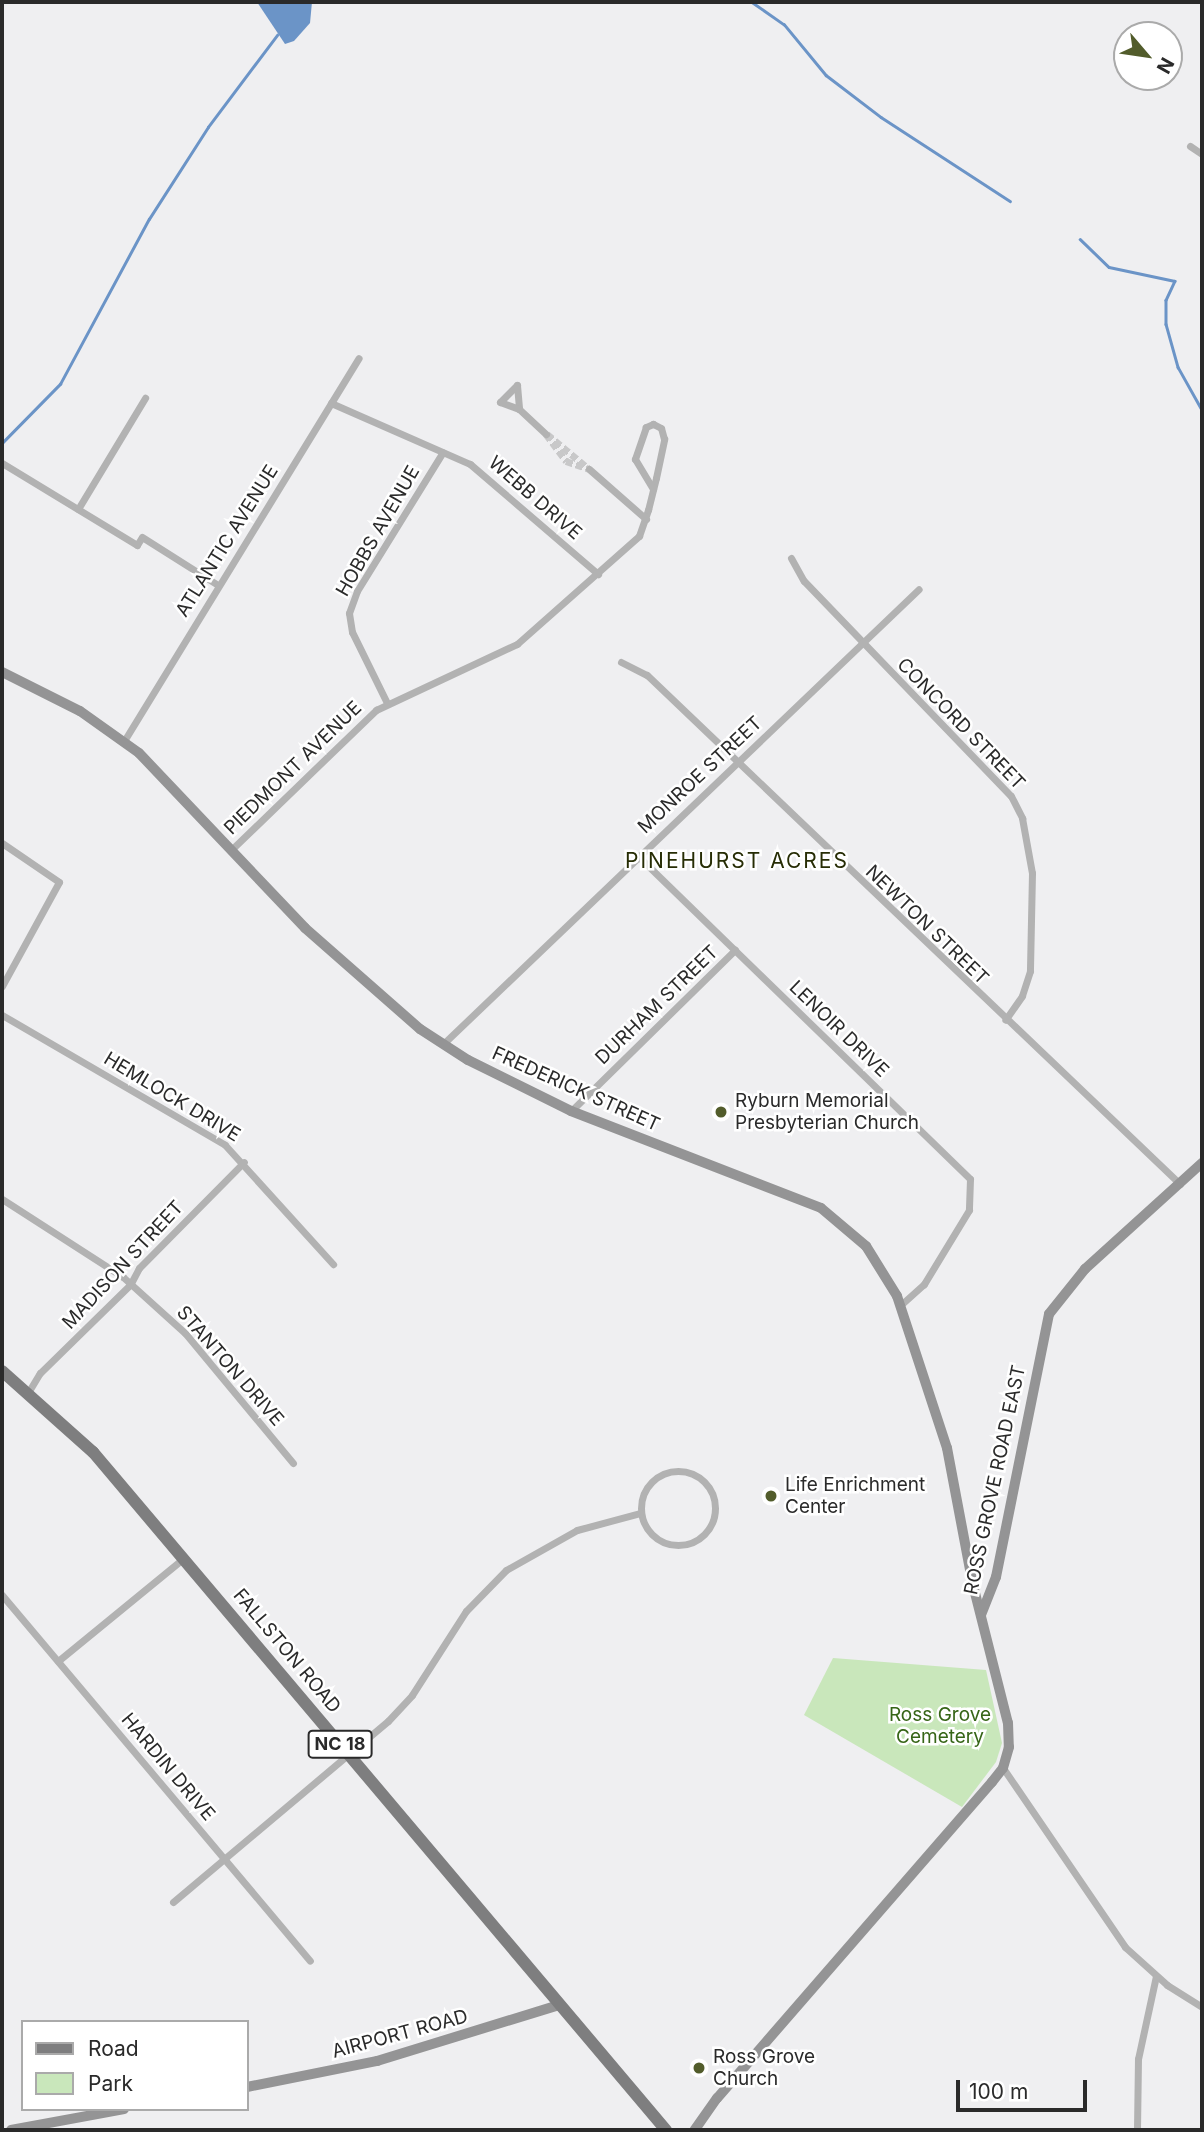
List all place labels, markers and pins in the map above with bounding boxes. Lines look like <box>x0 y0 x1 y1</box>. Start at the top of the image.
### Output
place label: Ryburn Memorial Presbyterian Church <box>735 1090 919 1134</box>
marker: Ryburn Memorial Presbyterian Church <box>713 1104 729 1120</box>
place label: Life Enrichment Center <box>785 1474 925 1518</box>
marker: Life Enrichment Center <box>763 1488 779 1504</box>
place label: Ross Grove Church <box>713 2046 815 2090</box>
marker: Ross Grove Church <box>691 2060 707 2076</box>

